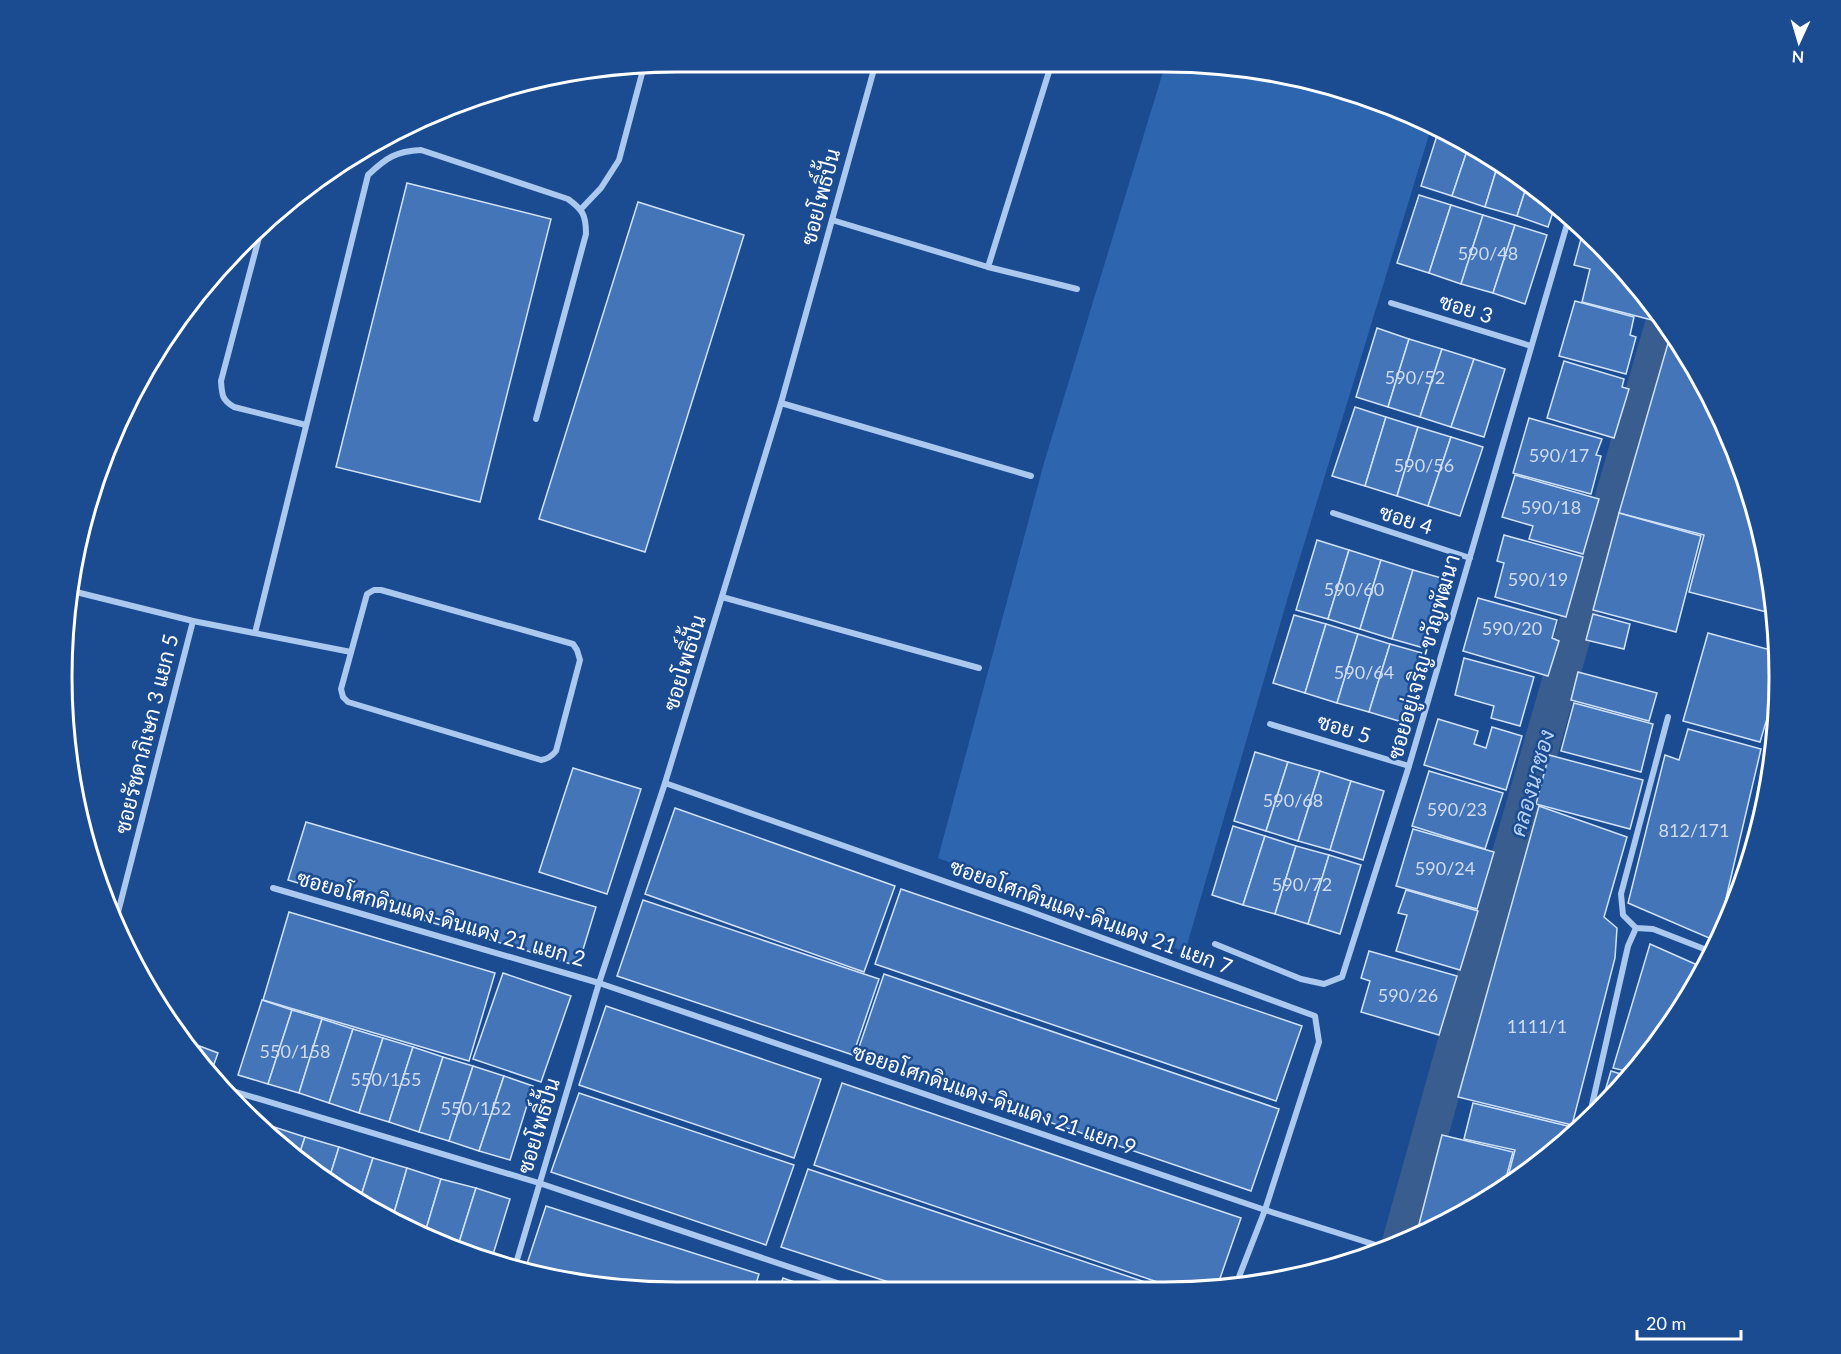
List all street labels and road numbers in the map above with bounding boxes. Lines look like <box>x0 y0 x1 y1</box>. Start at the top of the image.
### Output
street label: ซอยโพธิ์ปั้น <box>789 144 844 248</box>
street label: ซอย 3 <box>1437 288 1496 328</box>
street label: ซอย 4 <box>1377 498 1436 539</box>
street label: ซอยอยู่เจริญ-ขวัญพัฒนา <box>1381 551 1468 763</box>
street label: ซอยโพธิ์ปั้น <box>651 610 710 713</box>
street label: ซอยรัชดาภิเษก 3 แยก 5 <box>109 631 183 836</box>
street label: ซอย 5 <box>1315 708 1374 748</box>
street label: ซอยอโศกดินแดง-ดินแดง 21 แยก 7 <box>947 853 1236 978</box>
street label: ซอยอโศกดินแดง-ดินแดง 21 แยก 2 <box>294 864 589 971</box>
street label: ซอยอโศกดินแดง-ดินแดง 21 แยก 9 <box>849 1038 1140 1159</box>
street label: ซอยโพธิ์ปั้น <box>505 1073 564 1176</box>

